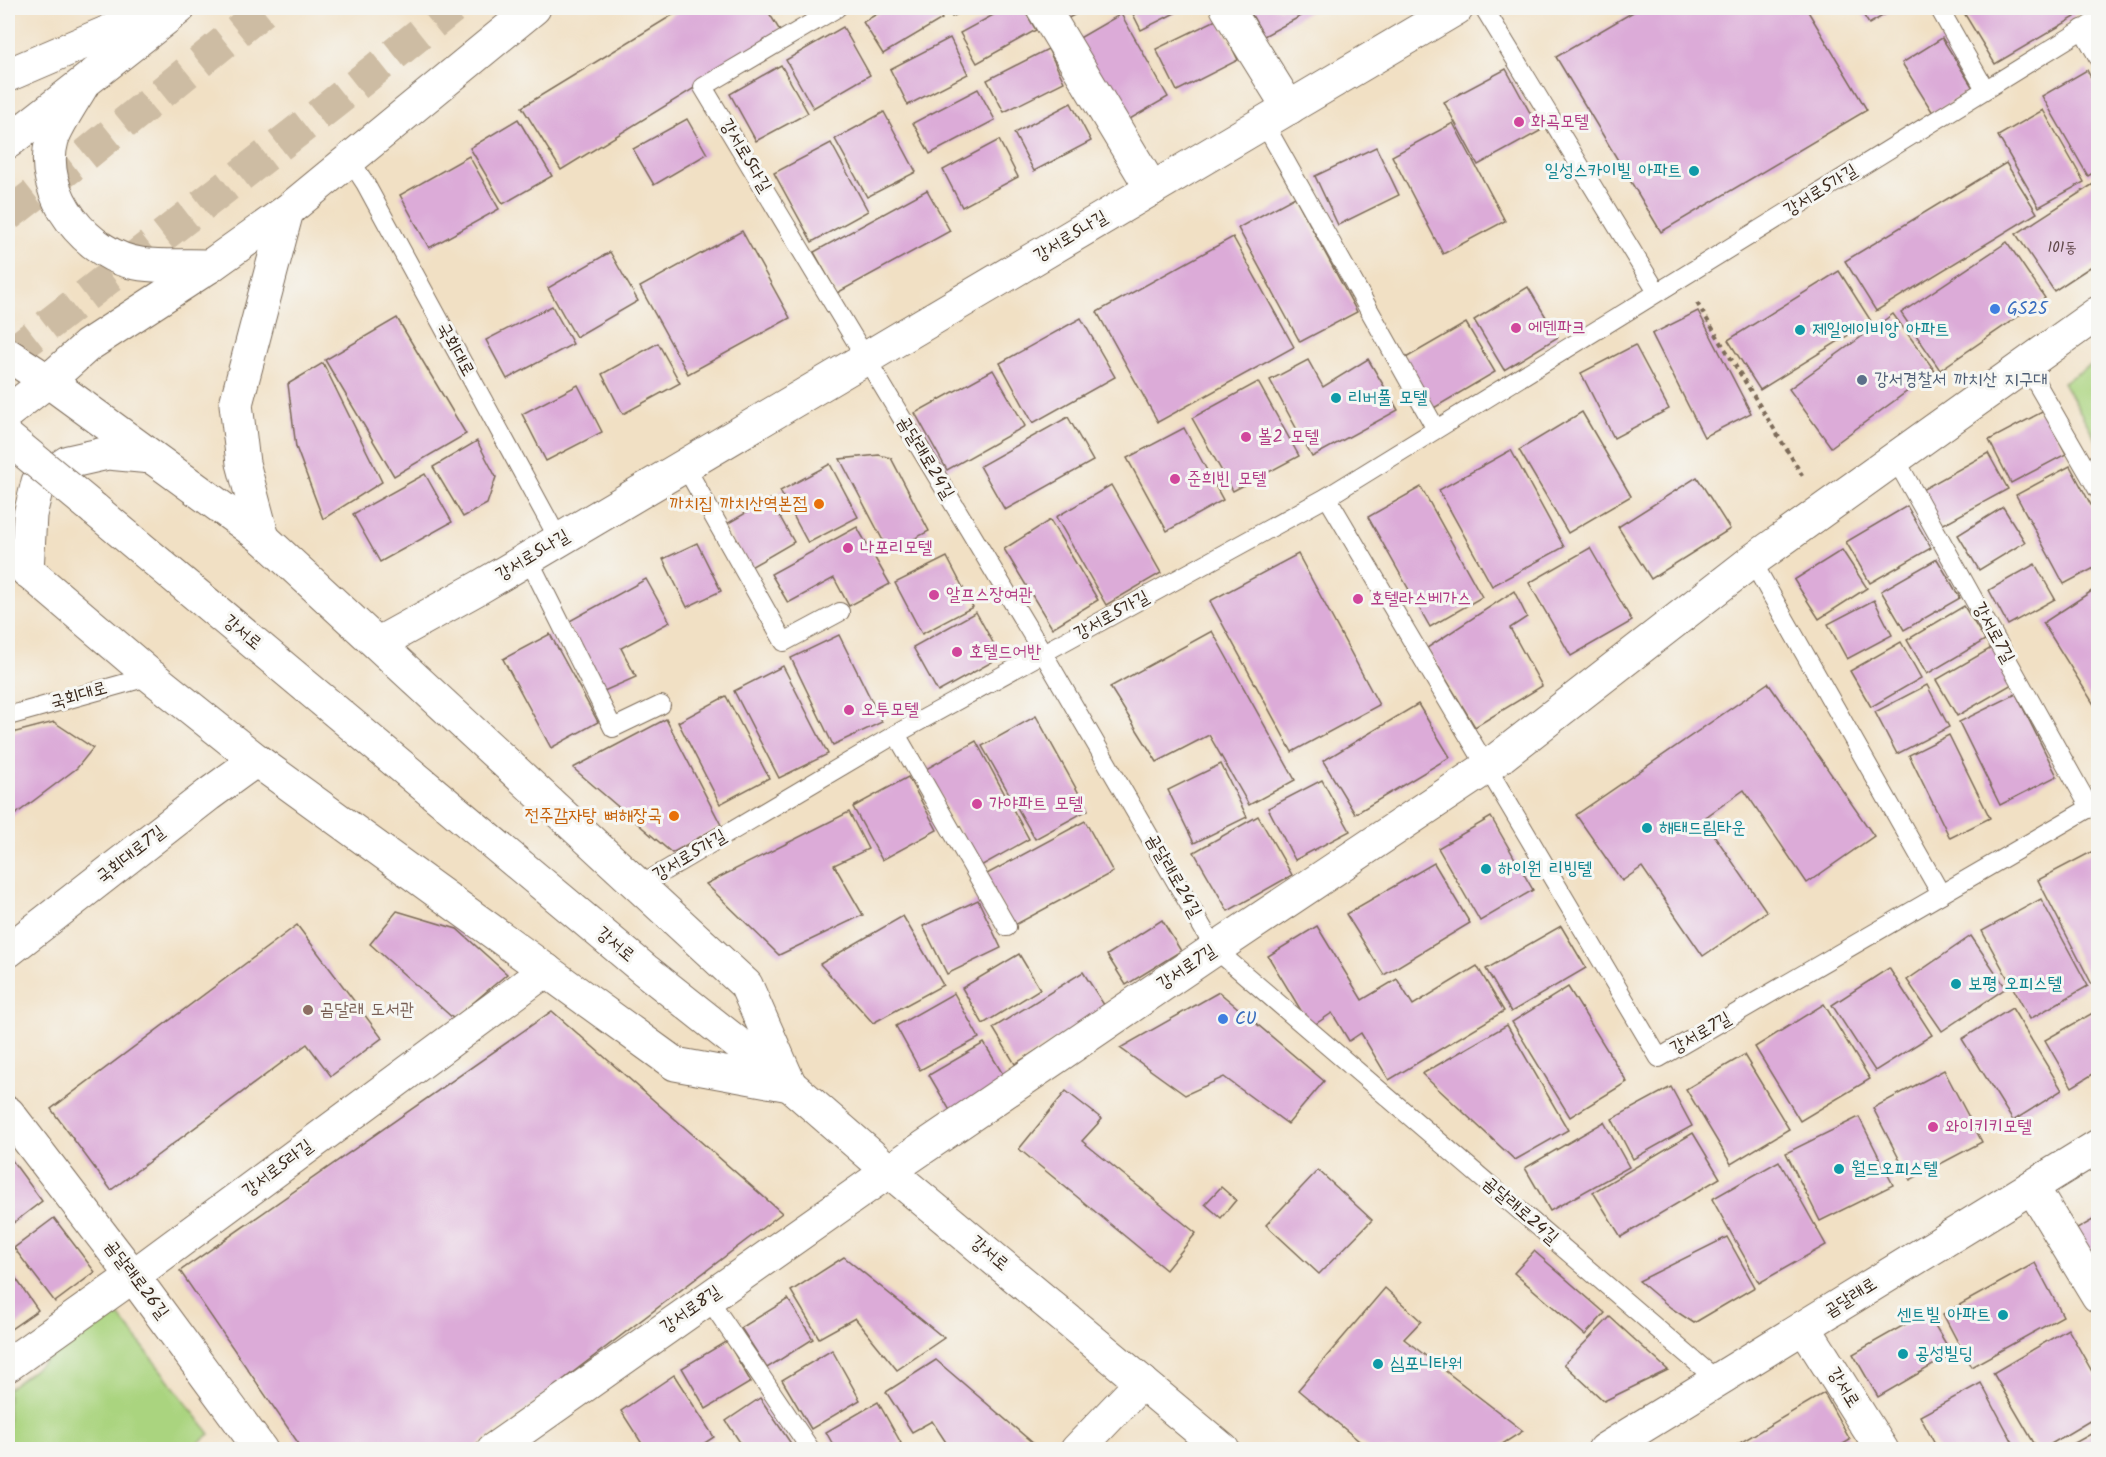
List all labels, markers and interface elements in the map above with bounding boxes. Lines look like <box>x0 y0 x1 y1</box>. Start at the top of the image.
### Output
place label: 화곡모텔 <box>1531 108 1589 137</box>
street label: 강서로5다길 <box>711 113 779 199</box>
marker: 화곡모텔 <box>1512 115 1526 129</box>
place label: 일성스카이빌 아파트 <box>1544 157 1682 186</box>
street label: 강서로5가길 <box>1779 157 1864 225</box>
marker: 일성스카이빌 아파트 <box>1687 164 1701 178</box>
street label: 강서로5나길 <box>1028 203 1114 271</box>
house number: 101동 <box>2048 236 2077 260</box>
place label: GS25 <box>2007 295 2049 324</box>
marker: GS25 <box>1988 302 2002 316</box>
place label: 에덴파크 <box>1528 314 1586 343</box>
place label: 제일에이비앙 아파트 <box>1812 316 1950 345</box>
street label: 국회대로 <box>428 318 482 382</box>
marker: 에덴파크 <box>1509 321 1523 335</box>
marker: 제일에이비앙 아파트 <box>1793 323 1807 337</box>
place label: 강서경찰서 까치산 지구대 <box>1874 366 2048 395</box>
marker: 강서경찰서 까치산 지구대 <box>1855 373 1869 387</box>
place label: 리버풀 모텔 <box>1348 384 1428 413</box>
marker: 리버풀 모텔 <box>1329 391 1343 405</box>
street label: 곰달래로24길 <box>889 411 962 506</box>
place label: 볼2 모텔 <box>1258 423 1319 452</box>
marker: 볼2 모텔 <box>1239 430 1253 444</box>
place label: 준희빈 모텔 <box>1187 465 1267 494</box>
marker: 준희빈 모텔 <box>1168 472 1182 486</box>
place label: 까치집 까치산역본점 <box>669 490 808 519</box>
marker: 까치집 까치산역본점 <box>812 497 826 511</box>
street label: 강서로5나길 <box>490 522 576 590</box>
place label: 나포리모텔 <box>860 534 932 563</box>
marker: 나포리모텔 <box>841 541 855 555</box>
place label: 알프스장여관 <box>946 581 1033 610</box>
street label: 강서로5가길 <box>1069 583 1155 649</box>
place label: 호텔라스베가스 <box>1370 585 1471 614</box>
marker: 알프스장여관 <box>927 588 941 602</box>
marker: 호텔라스베가스 <box>1351 592 1365 606</box>
street label: 강서로7길 <box>1964 597 2022 669</box>
street label: 강서로 <box>216 608 268 658</box>
place label: 호텔드어반 <box>969 638 1042 667</box>
marker: 호텔드어반 <box>950 645 964 659</box>
street label: 국회대로 <box>47 674 111 718</box>
place label: 오투모텔 <box>861 696 919 725</box>
marker: 오투모텔 <box>842 703 856 717</box>
place label: 가야파트 모텔 <box>989 790 1083 819</box>
marker: 가야파트 모텔 <box>970 797 984 811</box>
place label: 전주감자탕 뼈해장국 <box>524 802 662 831</box>
marker: 전주감자탕 뼈해장국 <box>667 809 681 823</box>
place label: 해태드림타운 <box>1659 814 1746 843</box>
street label: 국회대로7길 <box>90 818 172 891</box>
marker: 해태드림타운 <box>1640 821 1654 835</box>
street label: 강서로5가길 <box>647 822 733 890</box>
street label: 곰달래로24길 <box>1137 829 1209 924</box>
place label: 하이원 리빙텔 <box>1498 855 1592 884</box>
marker: 하이원 리빙텔 <box>1479 862 1493 876</box>
street label: 강서로 <box>589 920 641 970</box>
street label: 강서로7길 <box>1151 937 1223 999</box>
place label: 보평 오피스텔 <box>1968 970 2062 999</box>
marker: 보평 오피스텔 <box>1949 977 1963 991</box>
place label: 곰달래 도서관 <box>320 996 414 1025</box>
marker: 곰달래 도서관 <box>301 1003 315 1017</box>
place label: CU <box>1235 1005 1257 1034</box>
street label: 강서로7길 <box>1665 1005 1737 1063</box>
marker: CU <box>1216 1012 1230 1026</box>
place label: 와이키키모텔 <box>1945 1113 2032 1142</box>
marker: 와이키키모텔 <box>1926 1120 1940 1134</box>
street label: 강서로5라길 <box>236 1132 320 1205</box>
place label: 월드오피스텔 <box>1851 1155 1938 1184</box>
marker: 월드오피스텔 <box>1832 1162 1846 1176</box>
street label: 곰달래로24길 <box>1475 1170 1565 1253</box>
street label: 강서로 <box>963 1229 1015 1279</box>
street label: 곰달래로26길 <box>96 1234 176 1326</box>
street label: 곰달래로 <box>1819 1270 1883 1326</box>
street label: 강서로8길 <box>655 1278 728 1342</box>
place label: 센트빌 아파트 <box>1897 1301 1991 1330</box>
marker: 센트빌 아파트 <box>1996 1308 2010 1322</box>
place label: 공성빌딩 <box>1915 1340 1973 1369</box>
marker: 공성빌딩 <box>1896 1347 1910 1361</box>
place label: 심포니타워 <box>1390 1350 1462 1379</box>
marker: 심포니타워 <box>1371 1357 1385 1371</box>
street label: 강서로 <box>1819 1362 1867 1414</box>

